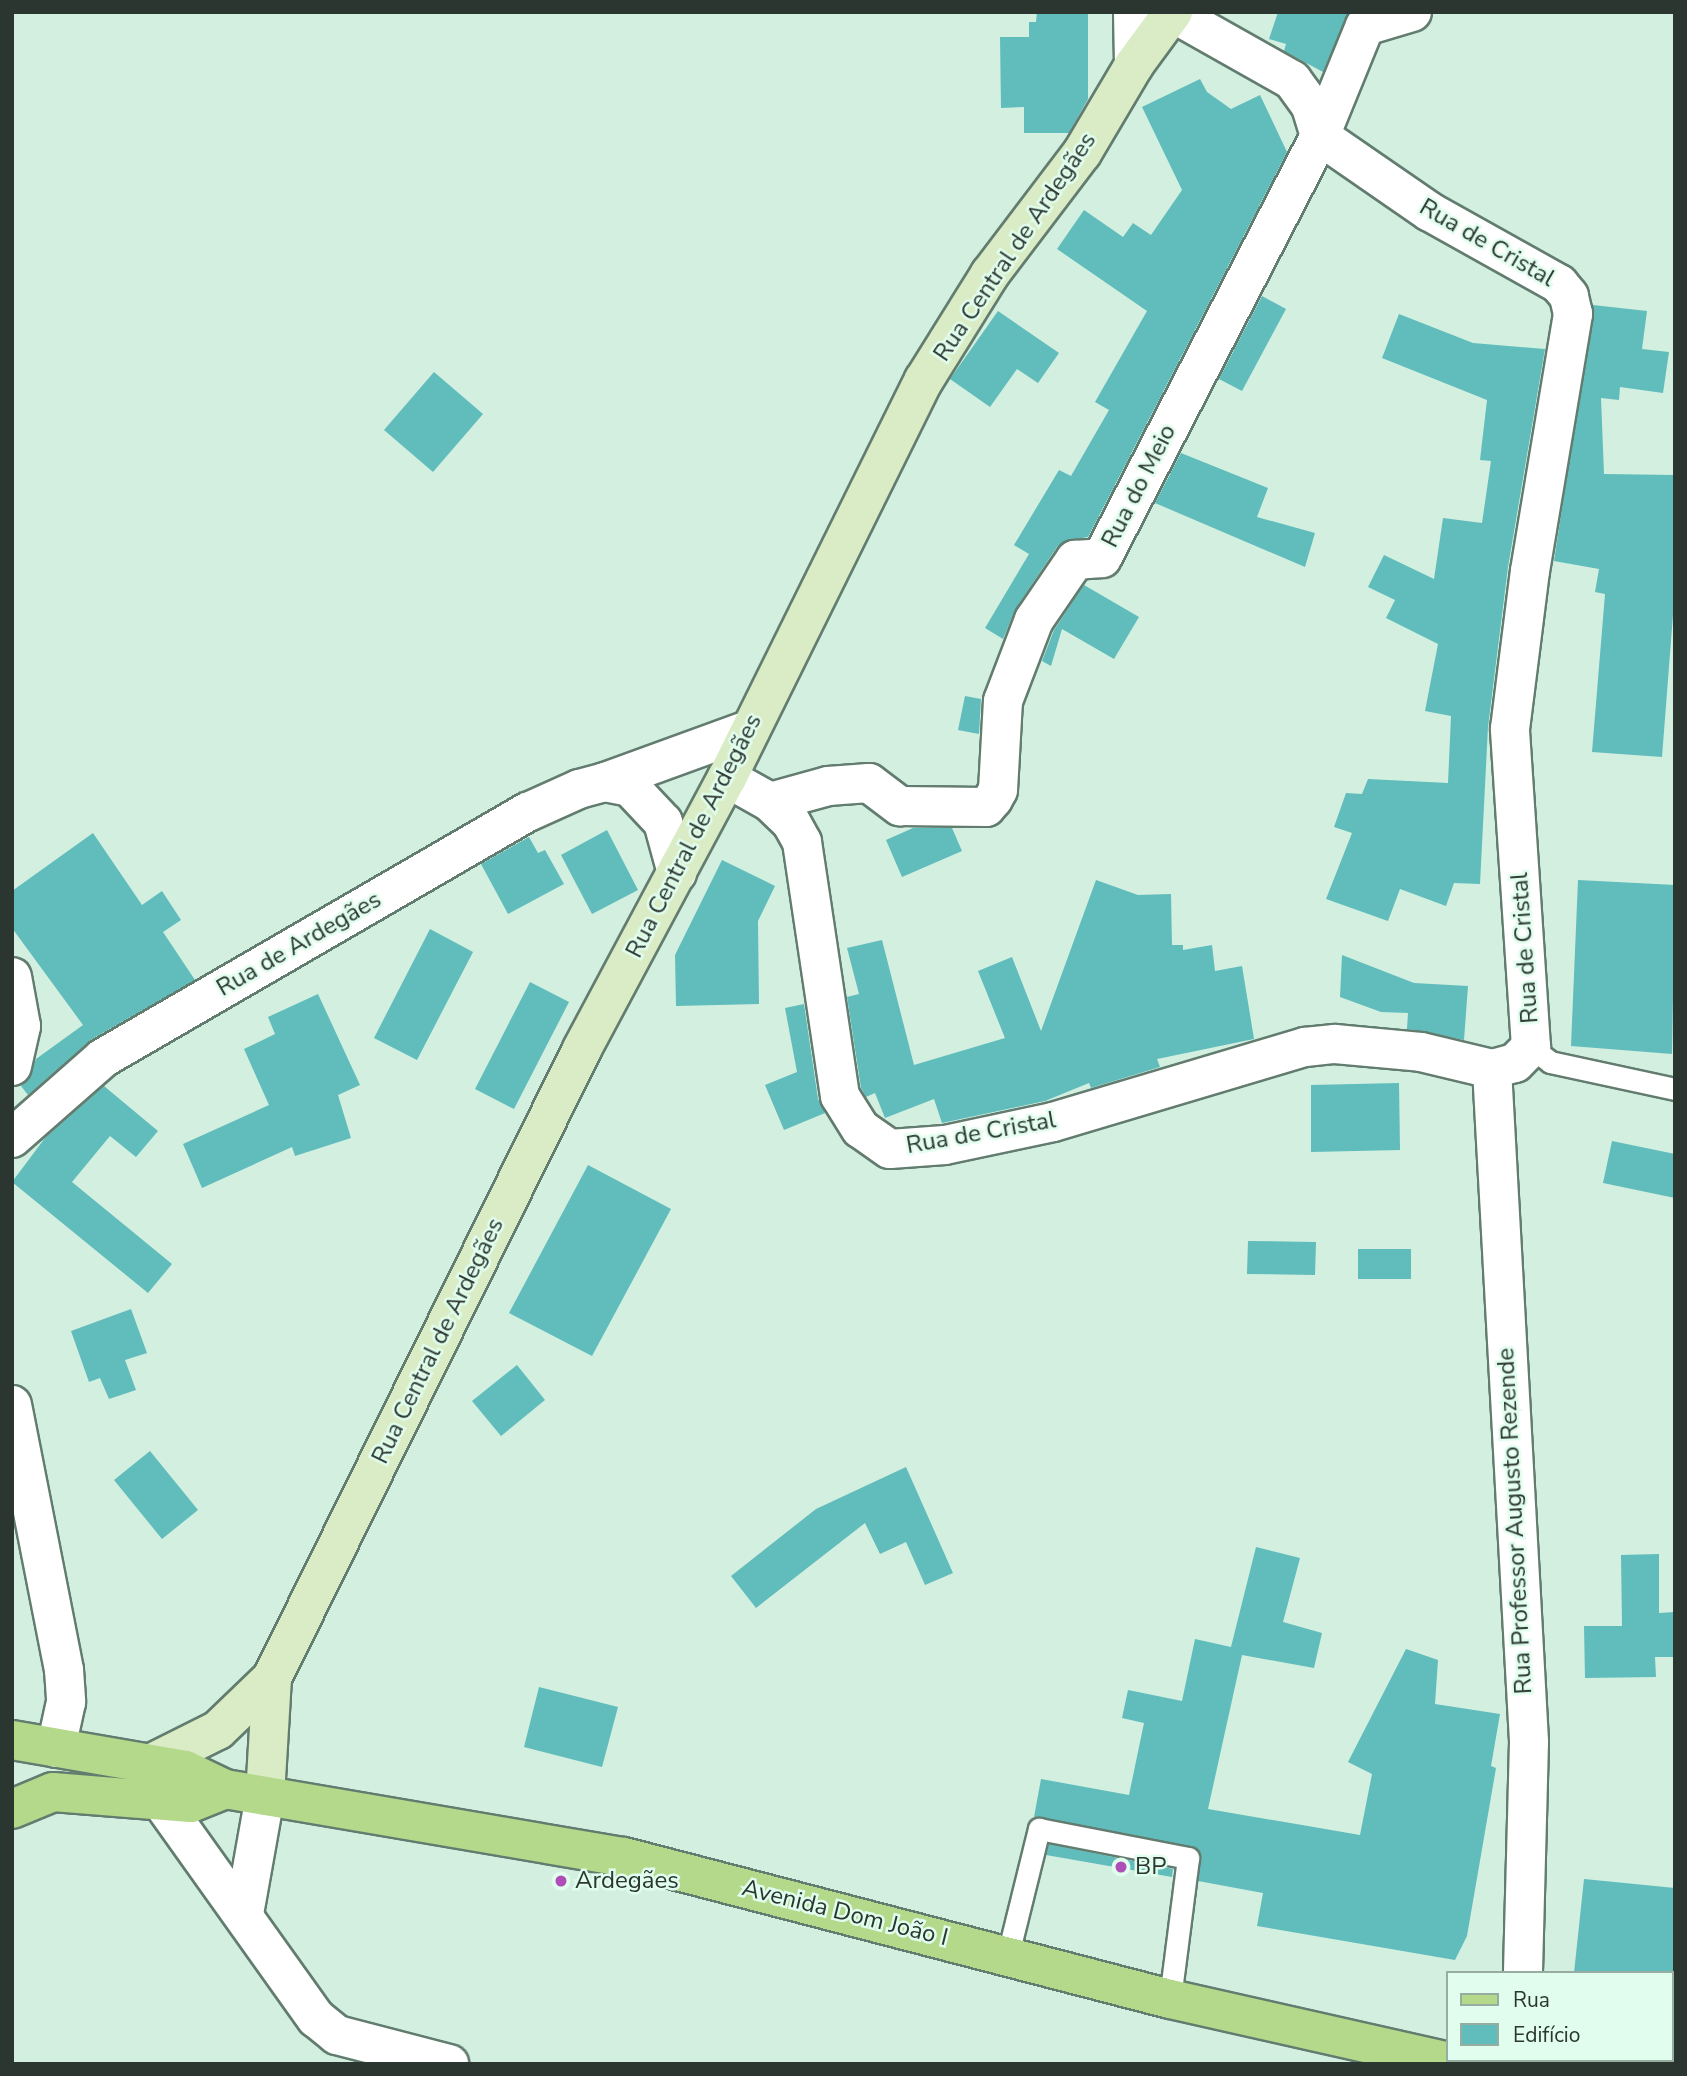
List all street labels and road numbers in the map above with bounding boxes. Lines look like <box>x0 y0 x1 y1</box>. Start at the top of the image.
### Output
street label: Rua Central de Ardegães <box>928 127 1102 367</box>
street label: Rua de Cristal <box>1414 193 1560 293</box>
street label: Rua do Meio <box>1096 420 1182 552</box>
street label: Rua Central de Ardegães <box>620 709 768 963</box>
street label: Rua de Cristal <box>1505 872 1545 1024</box>
street label: Rua de Ardegães <box>212 885 386 1003</box>
street label: Rua de Cristal <box>904 1106 1058 1160</box>
street label: Rua Central de Ardegães <box>366 1213 510 1469</box>
street label: Rua Professor Augusto Rezende <box>1492 1347 1538 1695</box>
street label: Avenida Dom João I <box>739 1873 951 1953</box>

